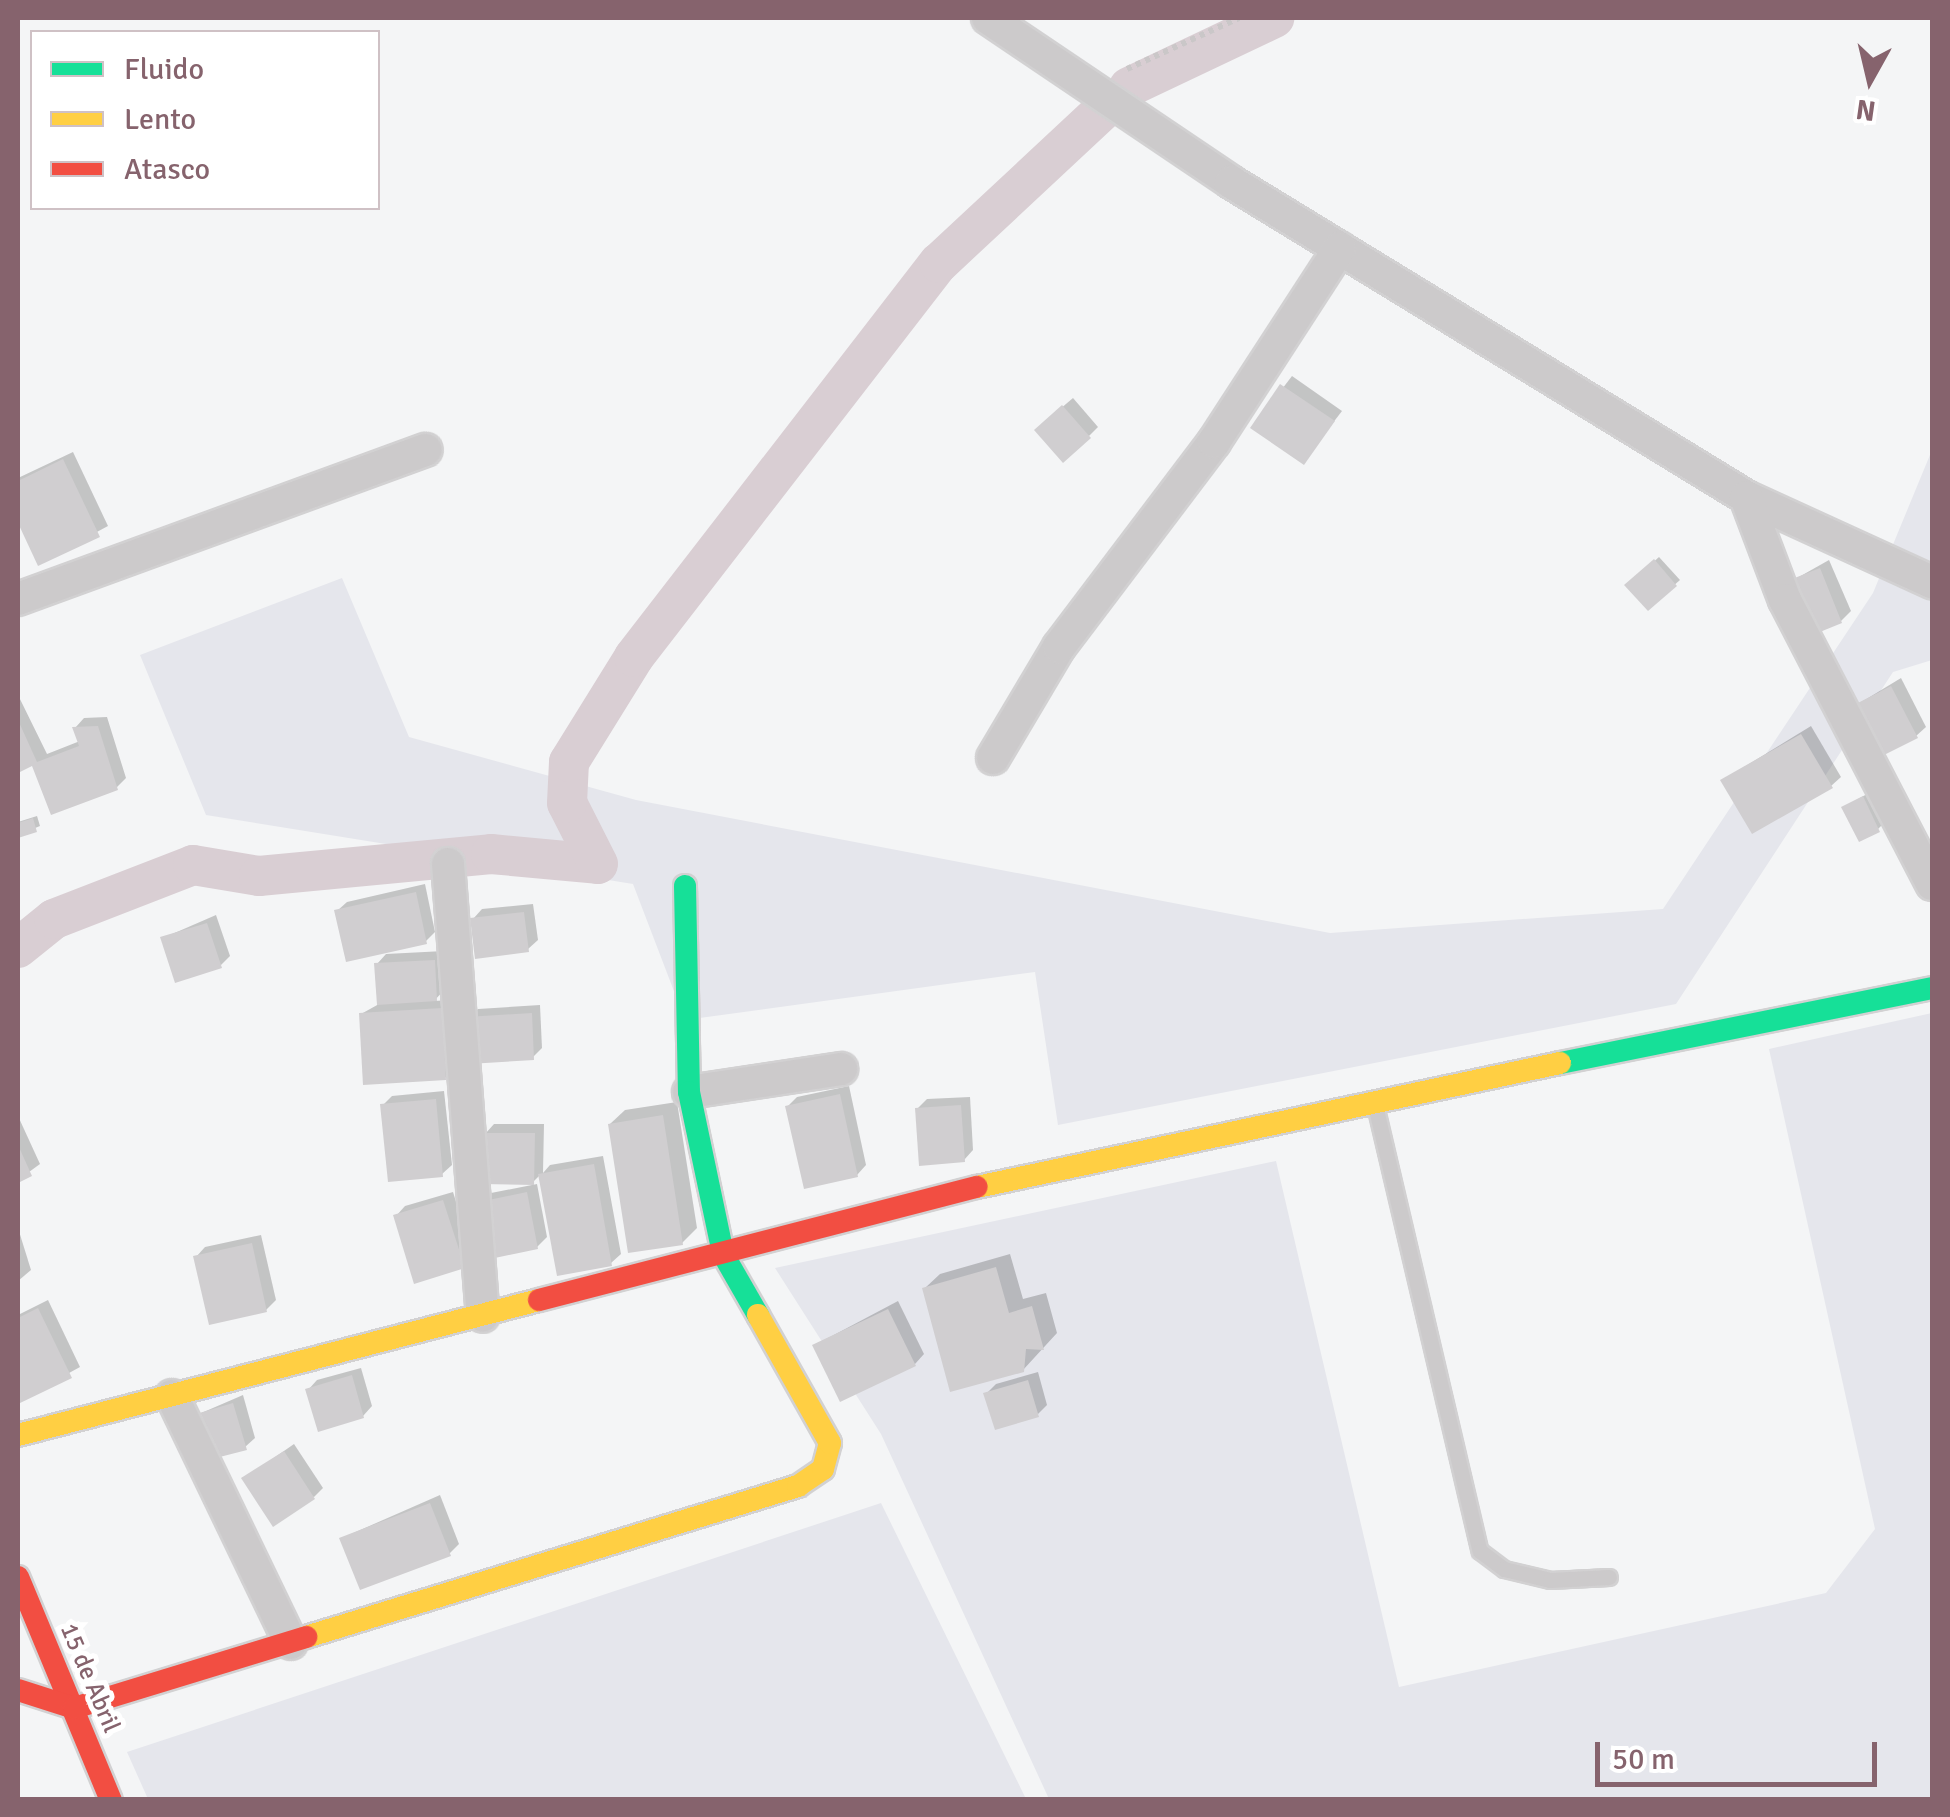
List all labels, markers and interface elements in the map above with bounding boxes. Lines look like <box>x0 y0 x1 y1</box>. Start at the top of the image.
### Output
legend <box>30 30 380 210</box>
north arrow <box>1820 30 1920 130</box>
text: Fluido <box>124 51 204 88</box>
text: N <box>1854 92 1878 128</box>
text: Lento <box>124 101 196 138</box>
text: Atasco <box>124 151 210 188</box>
street label: 15 de Abril <box>54 1619 126 1737</box>
scale bar <box>1600 1722 1882 1784</box>
text: 50 m <box>1612 1741 1675 1778</box>

